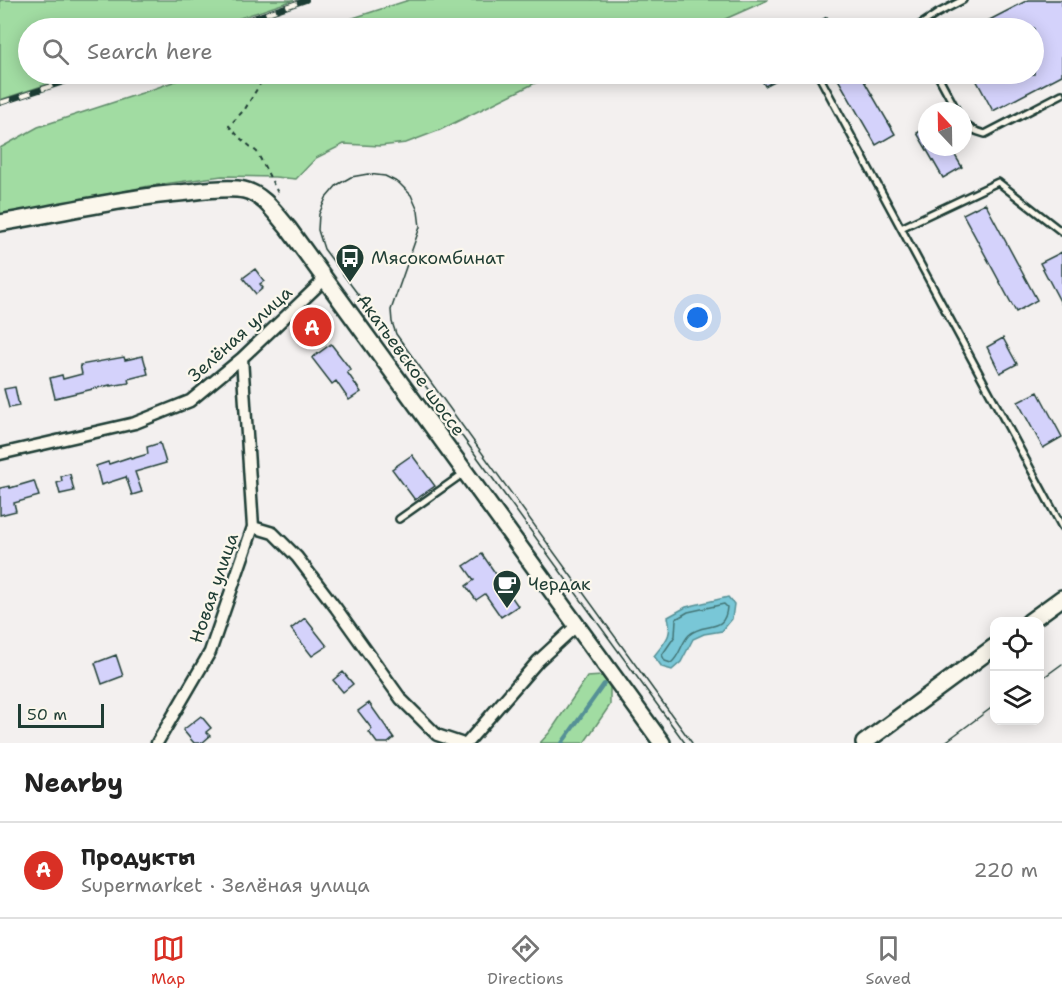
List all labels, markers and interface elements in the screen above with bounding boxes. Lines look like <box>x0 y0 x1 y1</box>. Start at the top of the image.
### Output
search box <box>18 18 1044 84</box>
icon: search <box>39 35 72 68</box>
text: Search here <box>87 37 213 66</box>
north arrow <box>918 102 972 156</box>
bus stop icon: Мясокомбинат <box>334 242 366 284</box>
place label: Мясокомбинат <box>371 246 506 270</box>
street label: Зелёная улица <box>183 281 297 387</box>
street label: Акатьевское шоссе <box>351 289 471 441</box>
your location <box>683 303 712 332</box>
pin: A <box>292 304 332 350</box>
street label: Новая улица <box>184 530 244 646</box>
cafe icon: Чердак <box>491 568 523 610</box>
place label: Чердак <box>528 572 591 596</box>
map controls <box>990 617 1044 725</box>
button: locate <box>990 617 1044 671</box>
button: layers <box>990 671 1044 725</box>
scale bar <box>18 701 104 728</box>
text: 50 m <box>27 704 67 725</box>
text: Nearby <box>24 765 123 800</box>
text: Продукты <box>81 843 195 872</box>
text: A <box>36 857 51 883</box>
text: 220 m <box>974 857 1038 883</box>
text: Supermarket · Зелёная улица <box>81 872 370 898</box>
tab: Map <box>151 932 185 989</box>
tab: Directions <box>487 932 564 989</box>
tab: Saved <box>866 932 911 989</box>

